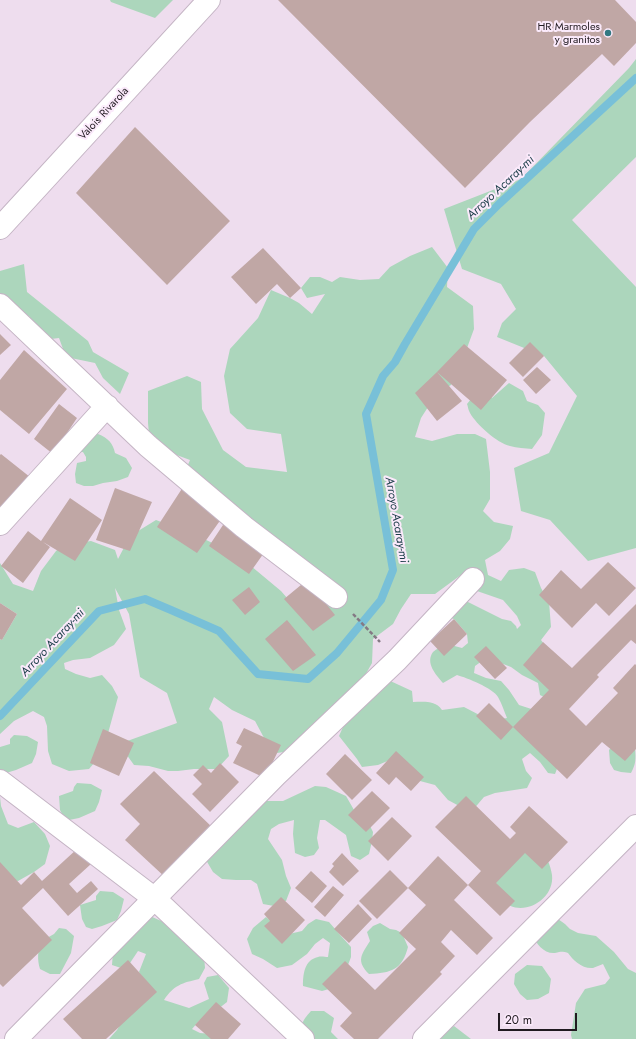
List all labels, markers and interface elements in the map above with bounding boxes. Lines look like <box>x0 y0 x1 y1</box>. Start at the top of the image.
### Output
place label: HR Marmoles y granitos <box>537 20 600 46</box>
marker: HR Marmoles y granitos <box>603 28 613 38</box>
street label: Valois Rivarola <box>76 85 132 143</box>
water label: Arroyo Acaray-mi <box>464 153 538 223</box>
water label: Arroyo Acaray-mi <box>381 476 411 564</box>
water label: Arroyo Acaray-mi <box>18 606 88 680</box>
scale bar <box>500 1005 579 1031</box>
text: 20 m <box>505 1011 532 1029</box>

